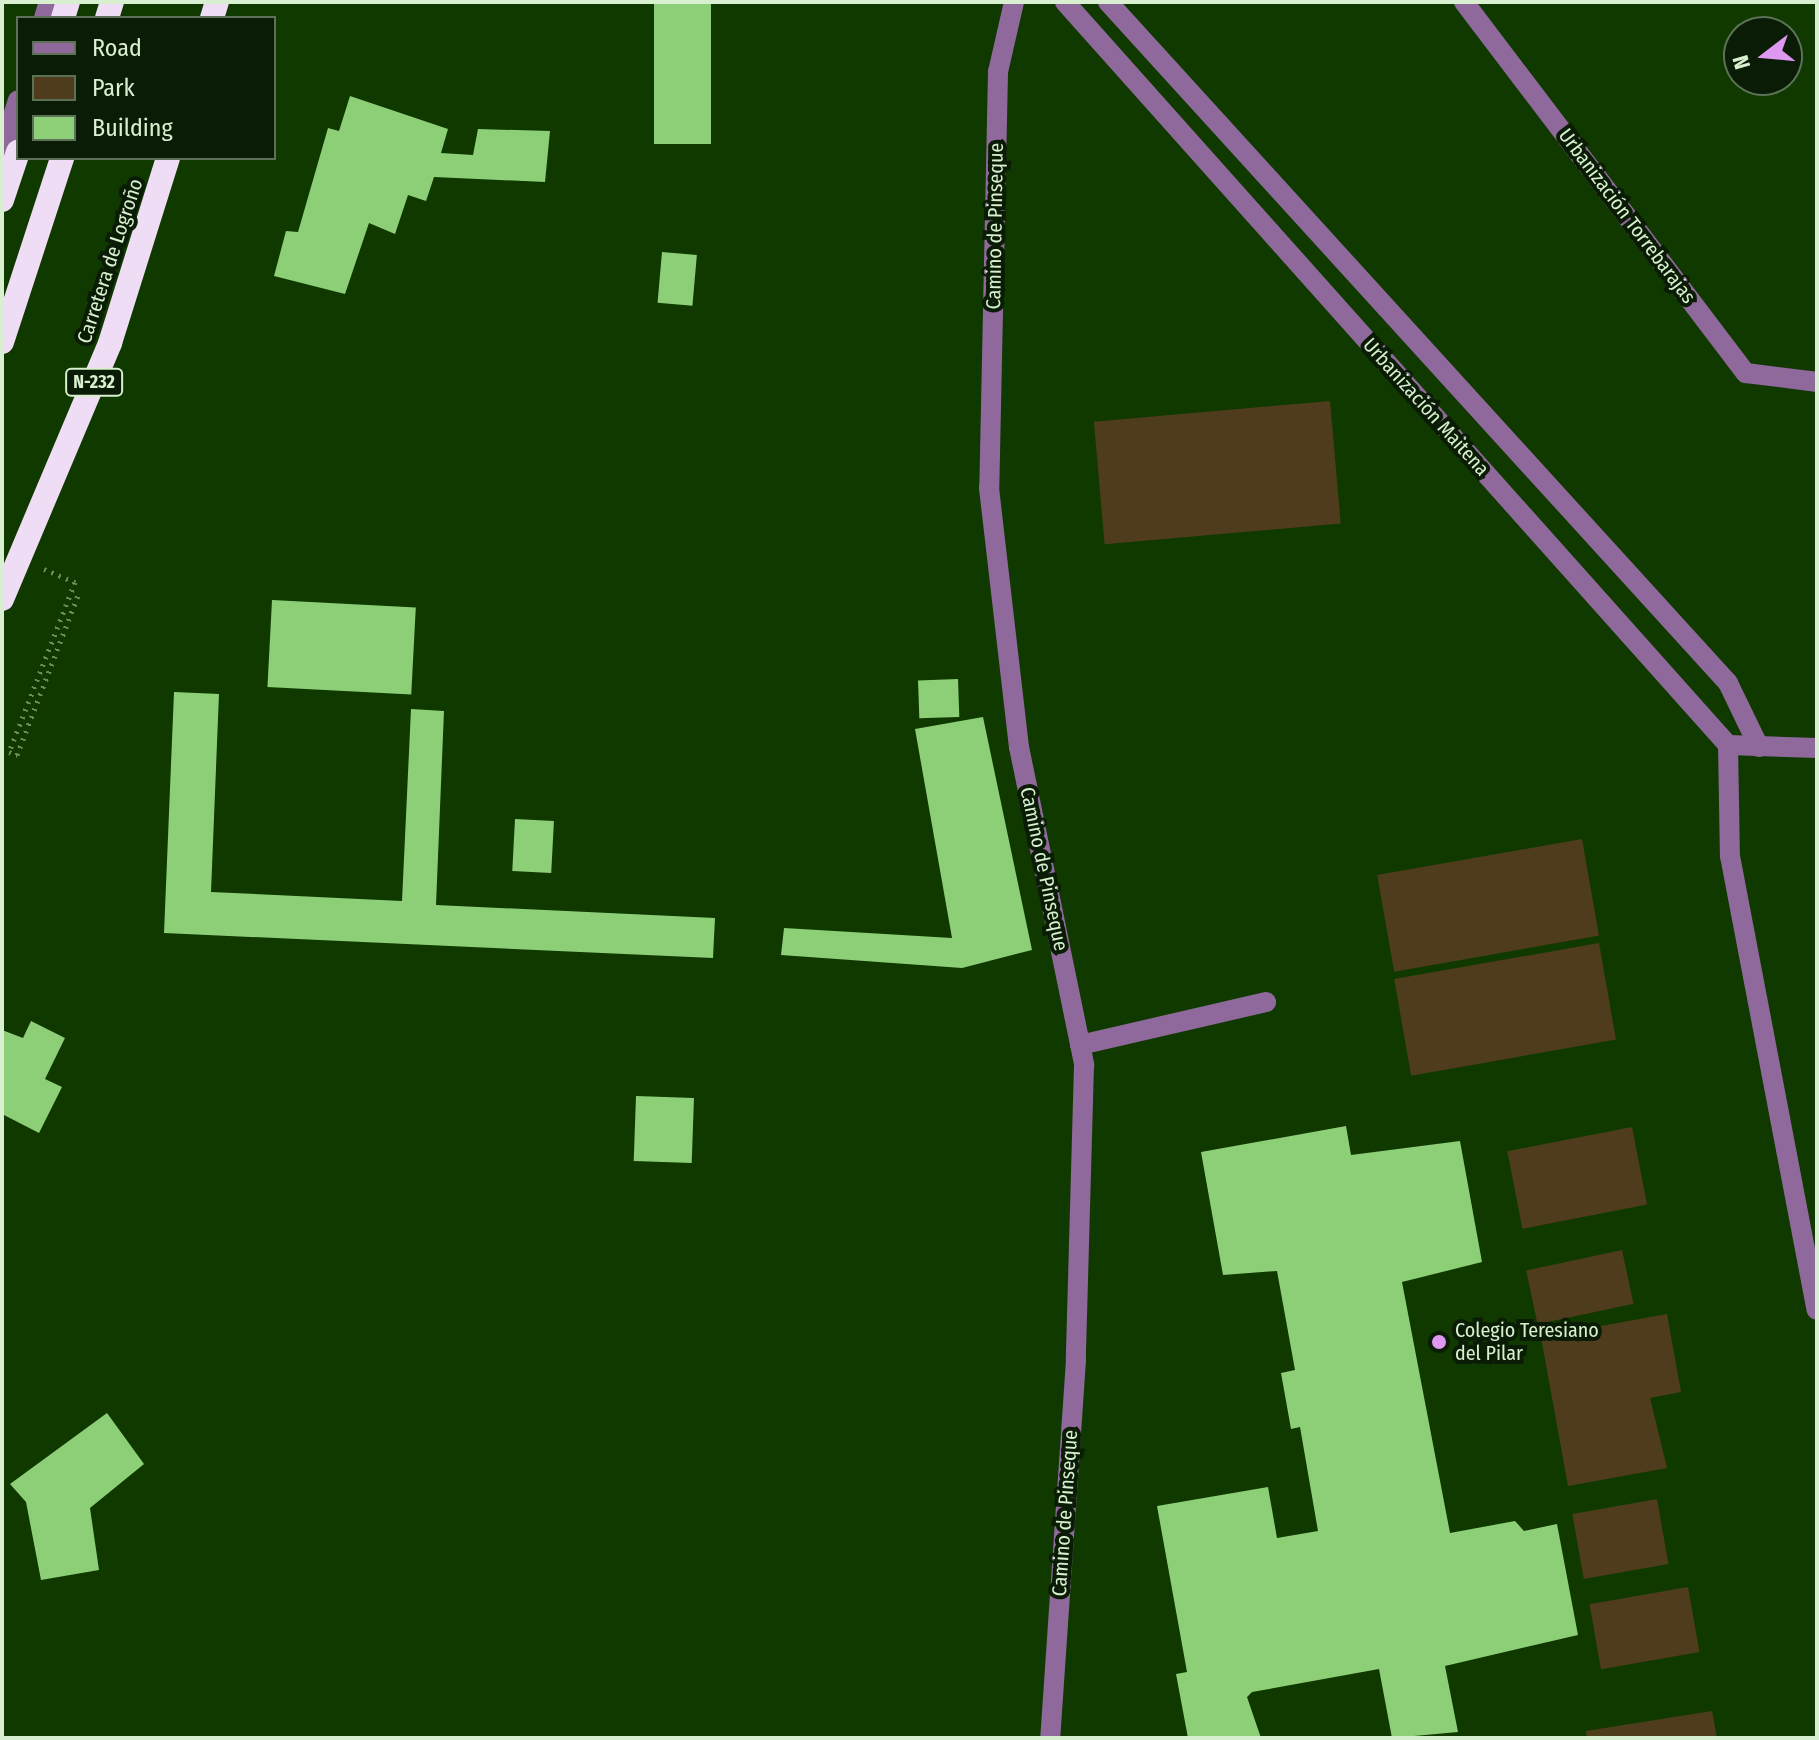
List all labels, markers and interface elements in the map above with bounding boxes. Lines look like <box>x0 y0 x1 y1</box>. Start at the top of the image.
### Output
legend <box>16 16 276 160</box>
north arrow <box>1723 16 1803 96</box>
text: Road <box>92 34 142 62</box>
text: N <box>1727 52 1756 72</box>
text: Park <box>92 74 135 102</box>
text: Building <box>92 114 173 142</box>
street label: Urbanización Torrebarajas <box>1553 124 1701 308</box>
street label: Camino de Pinseque <box>982 142 1008 310</box>
street label: Carretera de Logroño <box>72 176 148 346</box>
street label: Urbanización Maitena <box>1358 333 1494 481</box>
road number: N-232 <box>64 368 124 396</box>
street label: Camino de Pinseque <box>1015 785 1073 953</box>
place label: Colegio Teresiano del Pilar <box>1455 1318 1599 1365</box>
marker: Colegio Teresiano del Pilar <box>1430 1333 1448 1351</box>
street label: Camino de Pinseque <box>1047 1429 1083 1597</box>

